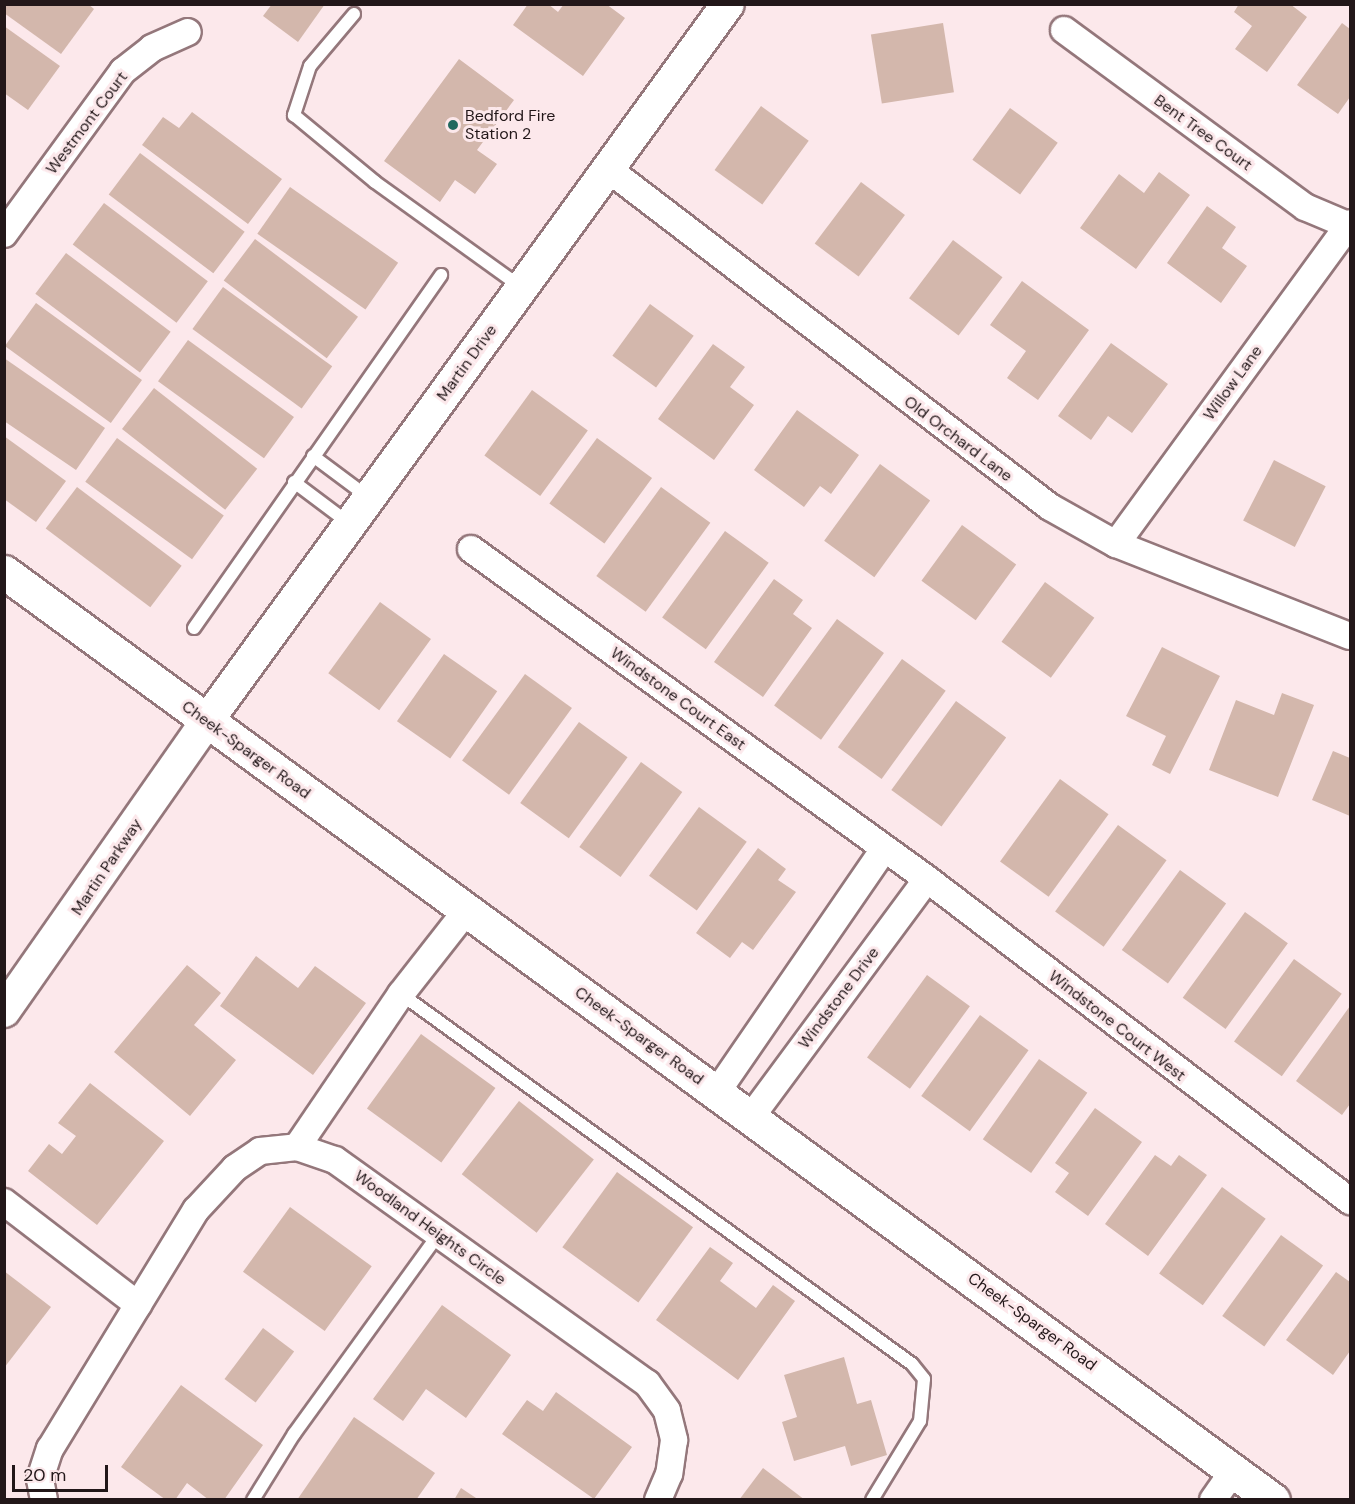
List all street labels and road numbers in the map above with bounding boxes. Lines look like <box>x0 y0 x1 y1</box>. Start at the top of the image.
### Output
street label: Westmont Court <box>42 68 132 178</box>
street label: Bent Tree Court <box>1150 91 1256 175</box>
street label: Martin Drive <box>433 321 501 405</box>
street label: Willow Lane <box>1200 342 1266 424</box>
street label: Old Orchard Lane <box>900 392 1016 486</box>
street label: Windstone Court East <box>607 643 749 755</box>
street label: Cheek-Sparger Road <box>178 697 314 803</box>
street label: Martin Parkway <box>68 815 146 919</box>
street label: Windstone Drive <box>795 943 883 1053</box>
street label: Windstone Court West <box>1045 967 1189 1085</box>
street label: Cheek-Sparger Road <box>571 983 707 1089</box>
street label: Woodland Heights Circle <box>350 1167 510 1289</box>
street label: Cheek-Sparger Road <box>964 1269 1100 1375</box>

